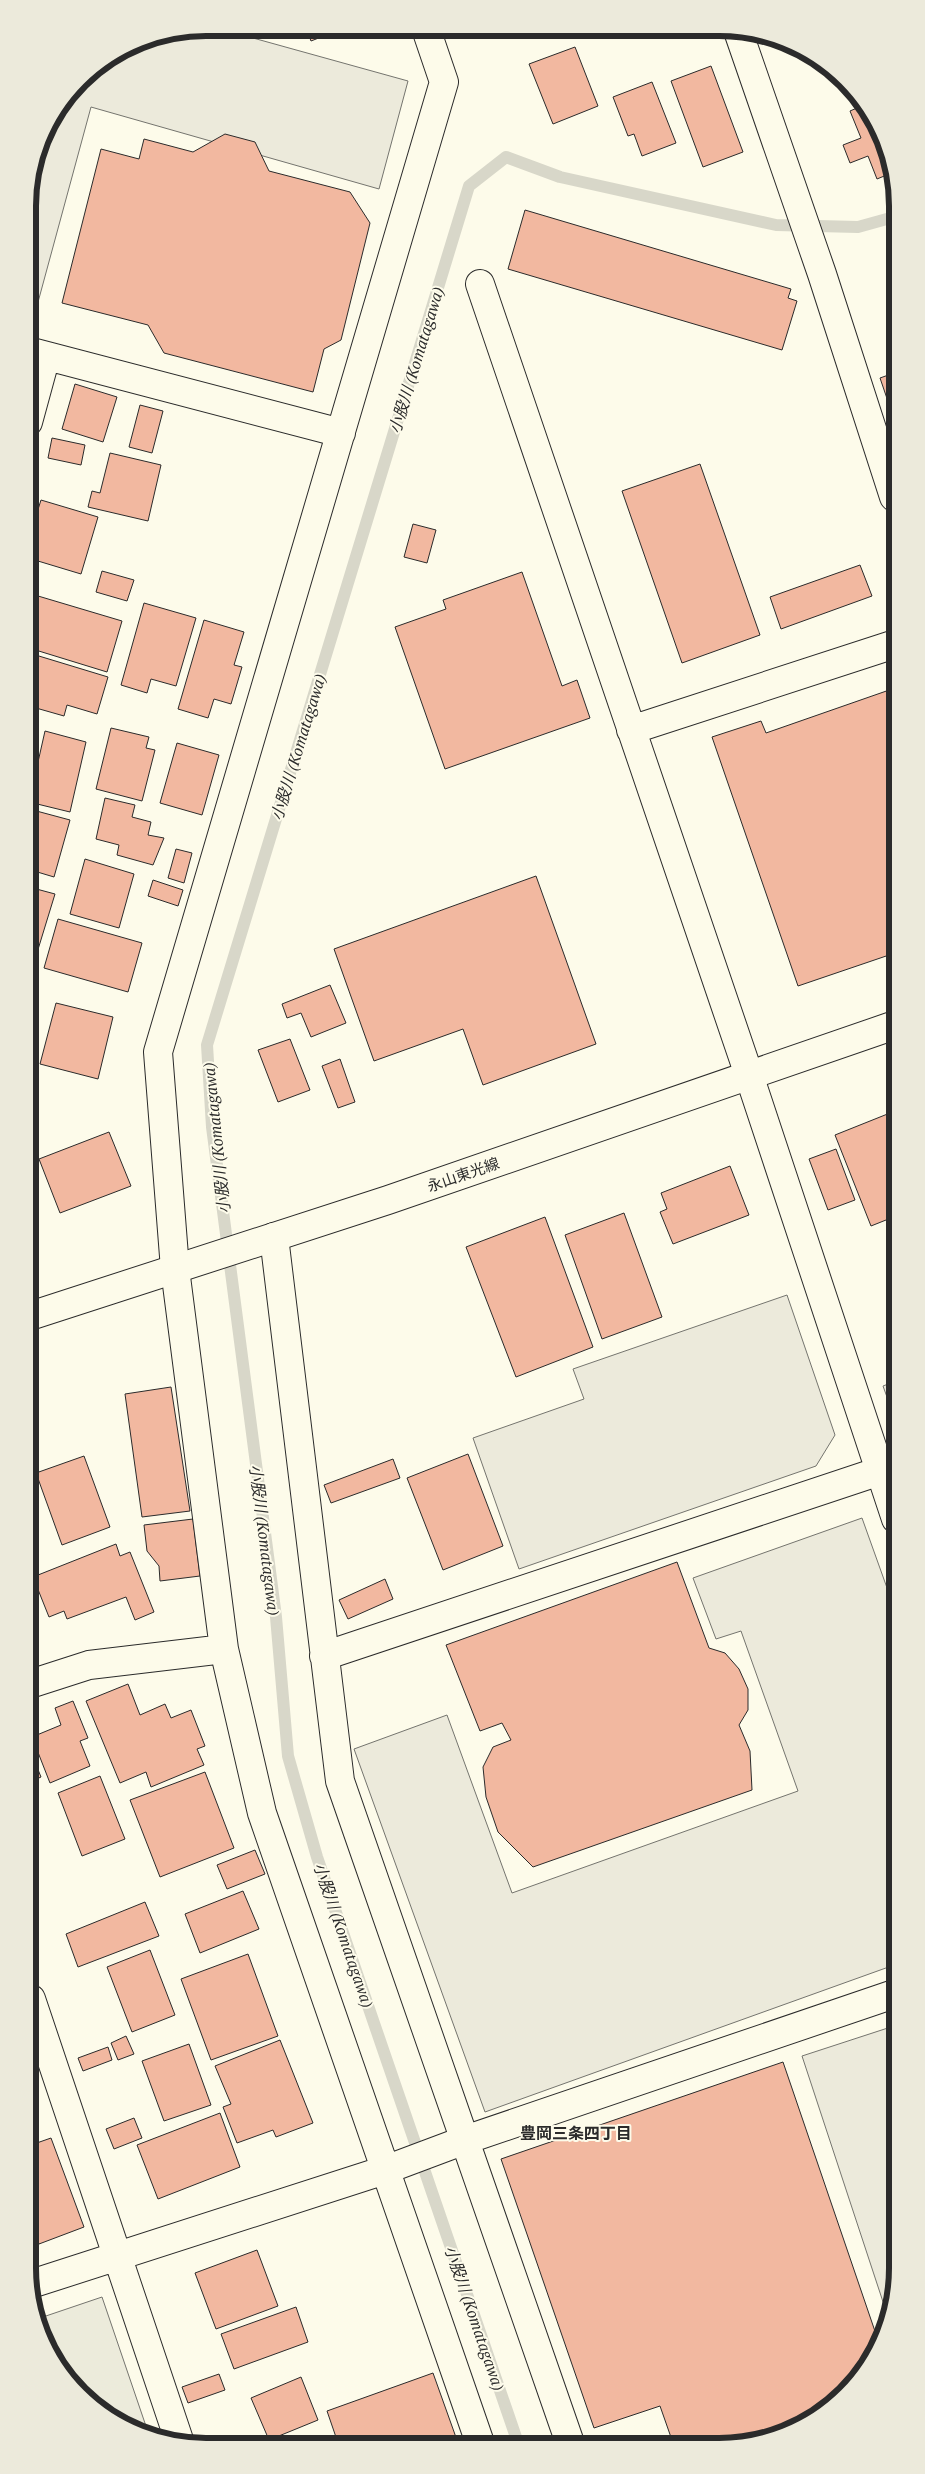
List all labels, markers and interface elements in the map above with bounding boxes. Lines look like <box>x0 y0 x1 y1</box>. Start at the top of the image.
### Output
water label: 小股川 (Komatagawa) <box>383 284 449 436</box>
water label: 小股川 (Komatagawa) <box>265 671 331 823</box>
water label: 小股川 (Komatagawa) <box>197 1061 235 1215</box>
street label: 永山東光線 <box>424 1152 502 1196</box>
water label: 小股川 (Komatagawa) <box>245 1463 285 1617</box>
water label: 小股川 (Komatagawa) <box>309 1860 379 2010</box>
district label: 豊岡三条四丁目 <box>520 2122 632 2144</box>
water label: 小股川 (Komatagawa) <box>440 2243 510 2393</box>

